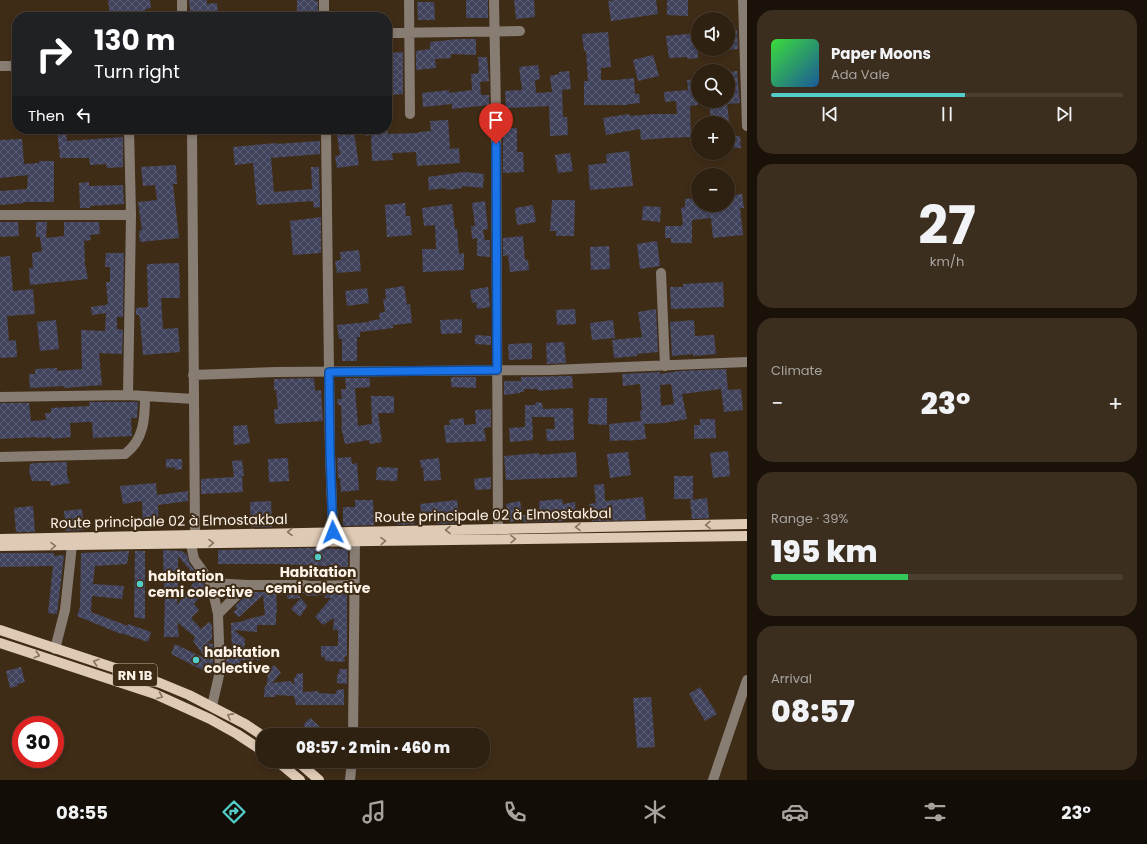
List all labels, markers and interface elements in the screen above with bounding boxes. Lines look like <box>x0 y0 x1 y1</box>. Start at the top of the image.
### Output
map controls <box>691 12 735 212</box>
button: sound <box>691 12 735 56</box>
text: 130 m <box>94 21 175 60</box>
icon: right <box>28 28 80 80</box>
text: Paper Moons <box>831 43 931 64</box>
text: Turn right <box>94 59 180 84</box>
button: search <box>691 64 735 108</box>
text: Ada Vale <box>831 65 890 84</box>
pin <box>479 103 513 144</box>
icon: previous <box>819 103 841 125</box>
icon: pause <box>936 103 958 125</box>
icon: next <box>1053 103 1075 125</box>
icon: left <box>73 104 95 126</box>
text: Then <box>28 105 65 126</box>
icon: arrive <box>485 109 507 131</box>
button: + <box>691 116 735 160</box>
button: − <box>691 168 735 212</box>
text: 27 <box>918 189 976 262</box>
text: km/h <box>930 252 964 271</box>
text: Climate <box>771 361 822 380</box>
text: 23° <box>921 382 970 425</box>
text: − <box>771 388 783 419</box>
text: + <box>1108 388 1123 419</box>
street label: Route principale 02 à Elmostakbal <box>374 503 612 527</box>
street label: Route principale 02 à Elmostakbal <box>50 509 288 533</box>
text: Range · 39% <box>771 509 848 528</box>
position arrow <box>312 511 354 553</box>
one-way arrow <box>705 521 711 529</box>
one-way arrow <box>575 523 581 531</box>
one-way arrow <box>445 525 451 534</box>
one-way arrow <box>287 528 293 537</box>
text: 195 km <box>771 530 878 573</box>
one-way arrow <box>510 535 516 543</box>
one-way arrow <box>380 537 386 545</box>
one-way arrow <box>208 539 214 548</box>
one-way arrow <box>50 542 56 550</box>
marker: Habitation cemi colective <box>313 552 323 562</box>
place label: Habitation cemi colective <box>266 562 371 598</box>
place label: habitation cemi colective <box>148 566 253 602</box>
marker: habitation cemi colective <box>135 579 145 589</box>
place label: habitation colective <box>204 642 280 678</box>
one-way arrow <box>33 650 40 659</box>
marker: habitation colective <box>191 655 201 665</box>
one-way arrow <box>93 658 100 667</box>
road number: RN 1B <box>113 664 157 686</box>
text: Arrival <box>771 669 812 688</box>
text: 08:57 <box>771 690 855 733</box>
one-way arrow <box>156 691 164 699</box>
one-way arrow <box>227 713 234 721</box>
speed limit sign: 30 <box>12 716 64 768</box>
text: 08:57 · 2 min · 460 m <box>296 737 450 758</box>
icon: directions <box>220 798 248 826</box>
icon: music <box>360 798 388 826</box>
icon: phone <box>501 798 529 826</box>
icon: climate <box>641 798 669 826</box>
icon: car <box>781 798 809 826</box>
icon: filters <box>921 798 949 826</box>
text: 08:55 <box>56 800 108 825</box>
text: 23° <box>1061 800 1091 825</box>

